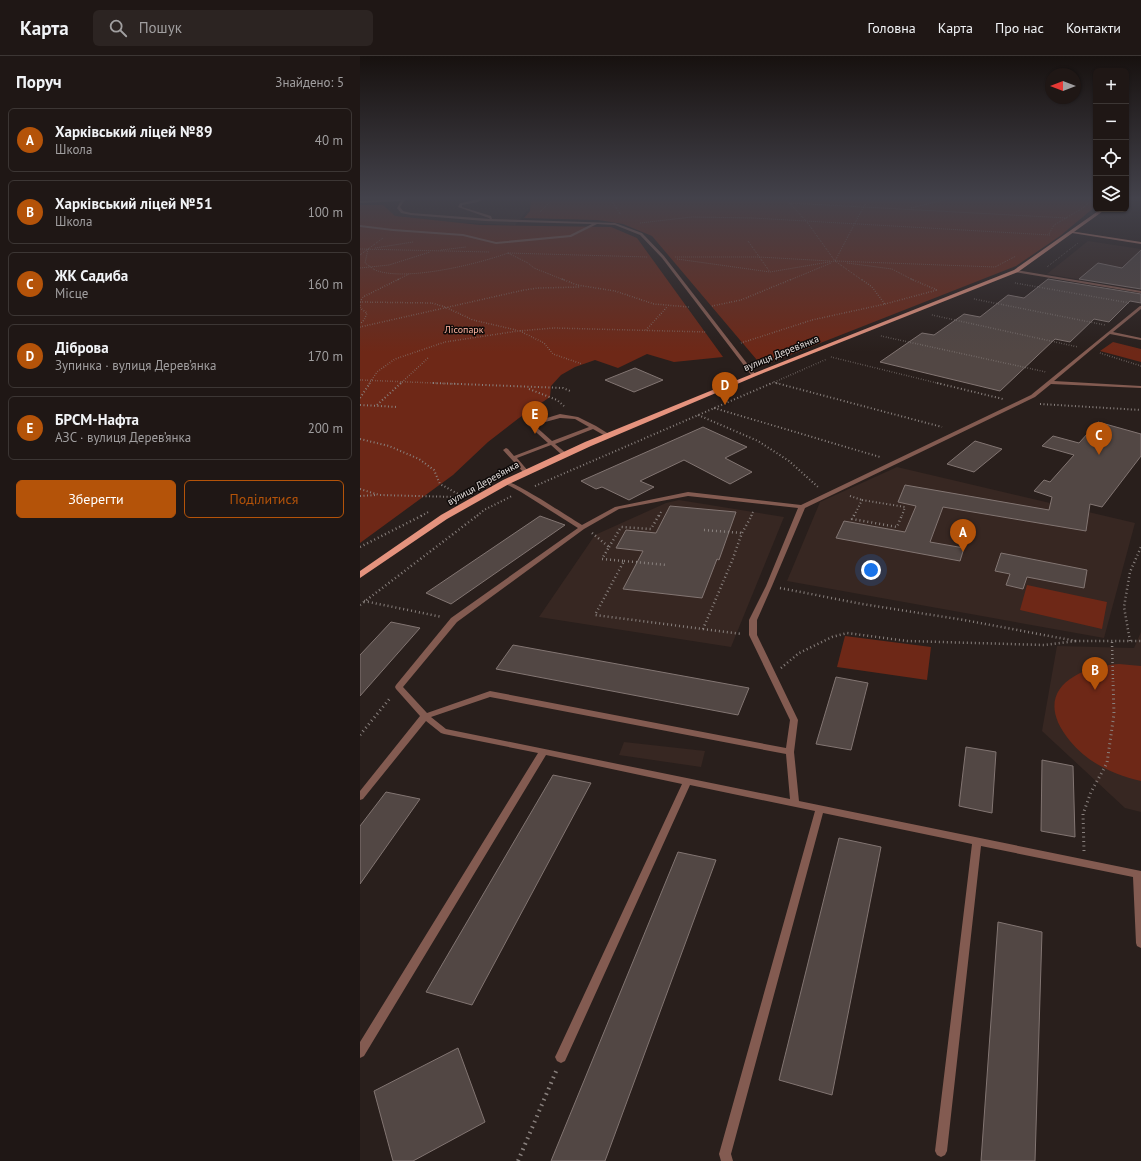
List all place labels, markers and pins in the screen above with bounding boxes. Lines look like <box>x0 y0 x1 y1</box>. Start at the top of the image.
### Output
pin: D <box>712 372 738 405</box>
pin: E <box>522 401 548 434</box>
pin: C <box>1086 422 1112 455</box>
pin: A <box>950 519 976 552</box>
pin: B <box>1082 657 1108 690</box>

